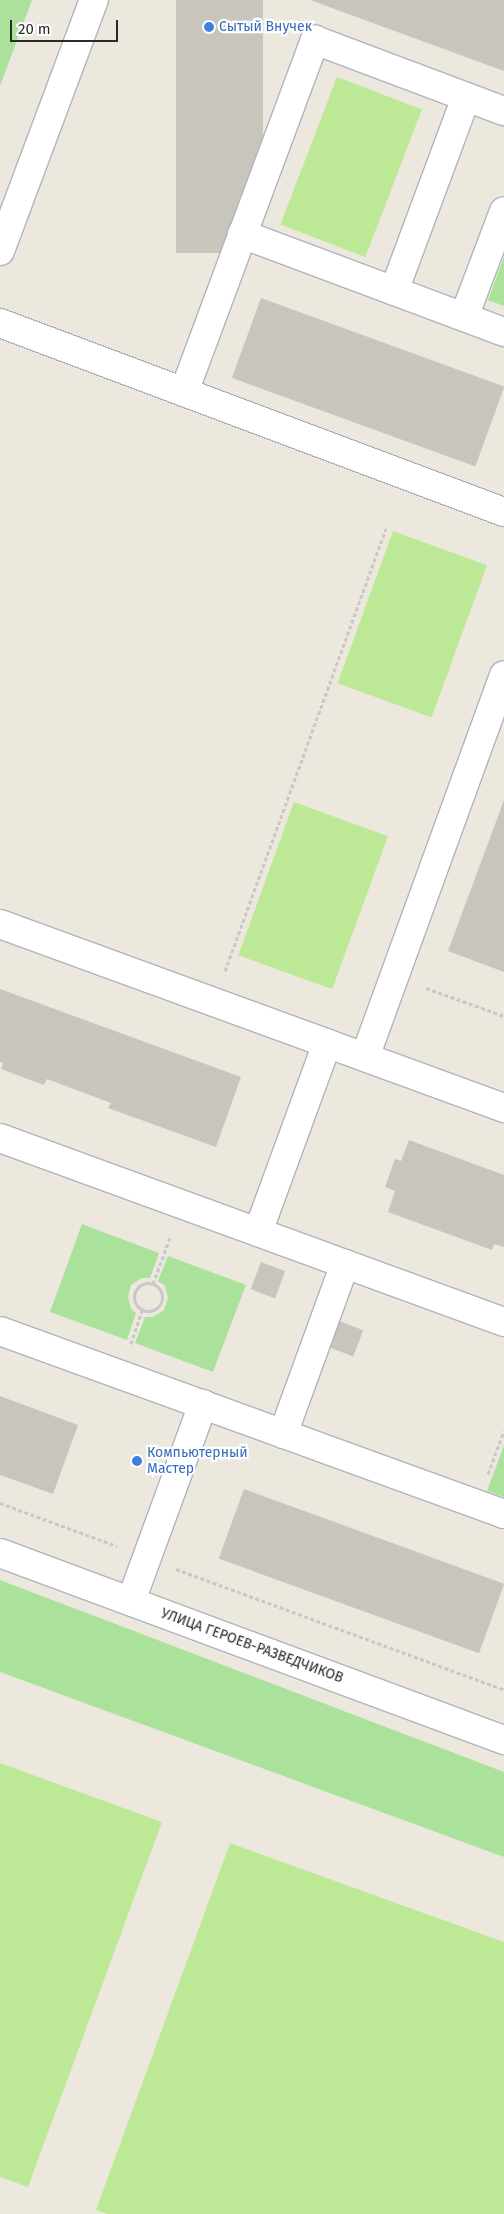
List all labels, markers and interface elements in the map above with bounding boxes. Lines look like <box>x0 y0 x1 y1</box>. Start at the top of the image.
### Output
scale bar <box>12 10 120 42</box>
place label: Сытый Внучек <box>219 19 312 35</box>
text: 20 m <box>18 20 51 38</box>
marker: Сытый Внучек <box>203 21 215 33</box>
place label: Компьютерный Мастер <box>147 1445 248 1478</box>
marker: Компьютерный Мастер <box>131 1455 143 1467</box>
street label: УЛИЦА ГЕРОЕВ-РАЗВЕДЧИКОВ <box>159 1605 345 1687</box>

